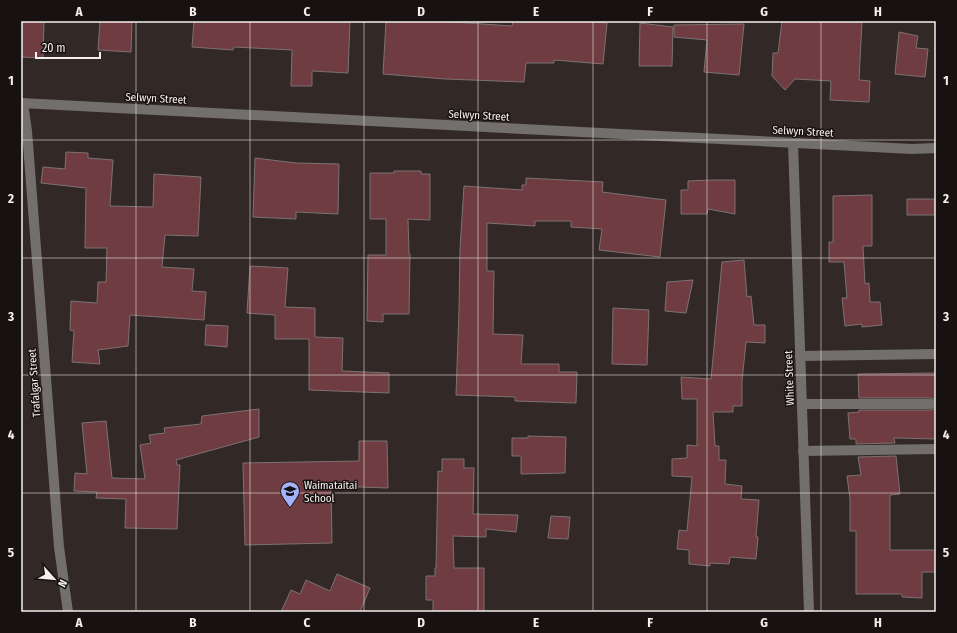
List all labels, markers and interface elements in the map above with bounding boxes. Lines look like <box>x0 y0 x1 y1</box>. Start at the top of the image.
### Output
text: A <box>74 4 83 19</box>
text: B <box>189 4 197 19</box>
text: C <box>304 4 311 19</box>
text: D <box>417 4 425 19</box>
text: E <box>533 4 539 19</box>
text: F <box>647 4 653 19</box>
text: G <box>760 4 768 19</box>
text: H <box>874 4 882 19</box>
scale bar <box>36 34 100 60</box>
text: 20 m <box>42 41 66 55</box>
text: 1 <box>8 73 14 88</box>
text: 1 <box>943 73 949 88</box>
street label: Selwyn Street <box>125 90 187 107</box>
street label: Selwyn Street <box>448 107 510 124</box>
street label: Selwyn Street <box>772 123 834 140</box>
text: 2 <box>7 191 14 206</box>
text: 2 <box>942 191 949 206</box>
text: 3 <box>7 309 14 324</box>
text: 3 <box>942 309 949 324</box>
street label: Trafalgar Street <box>26 348 43 418</box>
street label: White Street <box>782 350 797 406</box>
text: 4 <box>8 427 15 442</box>
text: 4 <box>943 427 950 442</box>
place label: Waimataitai School <box>304 479 358 505</box>
school or university icon: Waimataitai School <box>279 480 301 508</box>
text: 5 <box>8 545 14 560</box>
text: 5 <box>943 545 949 560</box>
north arrow <box>34 559 74 599</box>
text: N <box>55 577 70 589</box>
text: A <box>74 615 83 630</box>
text: B <box>189 615 197 630</box>
text: C <box>304 615 311 630</box>
text: D <box>417 615 425 630</box>
text: E <box>533 615 539 630</box>
text: F <box>647 615 653 630</box>
text: G <box>760 615 768 630</box>
text: H <box>874 615 882 630</box>

